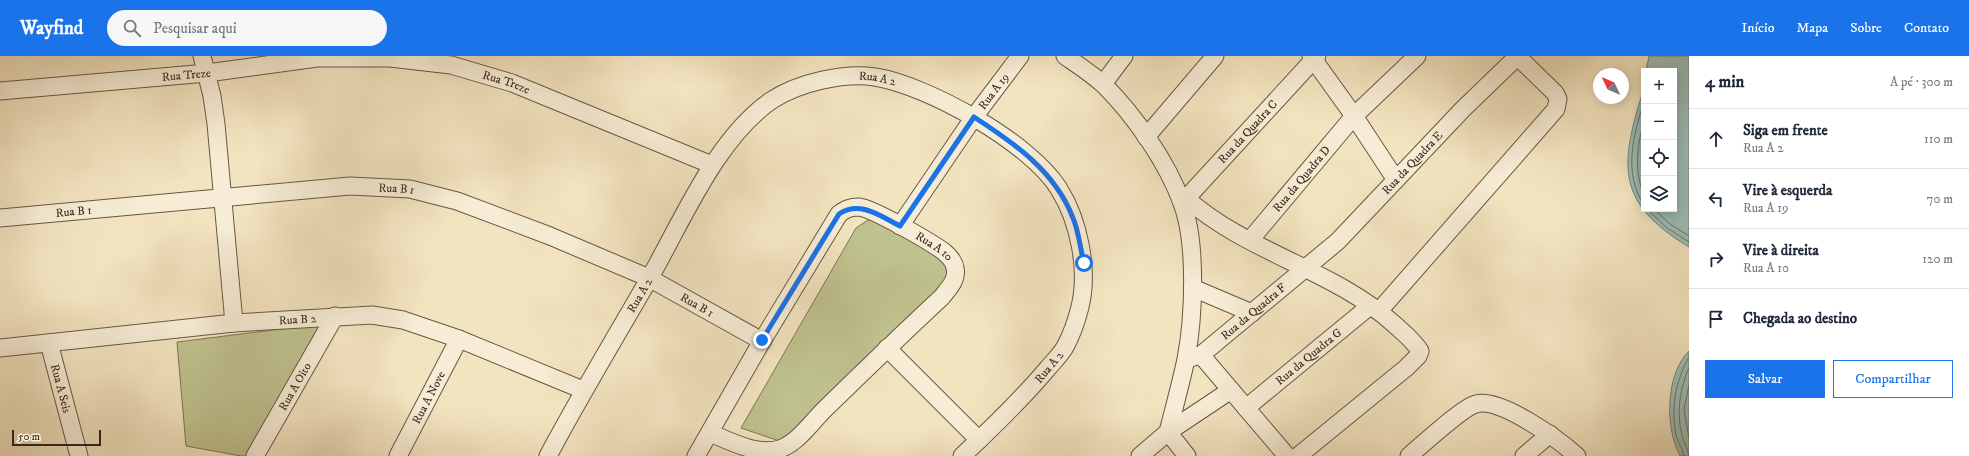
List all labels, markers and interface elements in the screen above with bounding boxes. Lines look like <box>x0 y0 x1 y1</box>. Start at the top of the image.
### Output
search box <box>107 10 387 46</box>
text: Wayfind <box>20 17 83 40</box>
icon: search <box>121 17 143 39</box>
text: Pesquisar aqui <box>153 19 237 38</box>
text: Início <box>1741 19 1775 37</box>
text: Mapa <box>1797 19 1828 37</box>
text: Sobre <box>1850 19 1882 37</box>
text: Contato <box>1904 19 1949 37</box>
street label: Rua Treze <box>161 66 212 85</box>
street label: Rua Treze <box>481 68 532 97</box>
north arrow <box>1593 68 1629 104</box>
map controls <box>1641 68 1677 212</box>
button: + <box>1641 68 1677 104</box>
street label: Rua A 2 <box>859 69 898 90</box>
street label: Rua A 19 <box>975 70 1012 113</box>
text: 4 min <box>1705 71 1744 93</box>
text: A pé · 300 m <box>1890 74 1953 90</box>
street label: Rua da Quadra C <box>1215 97 1281 167</box>
button: − <box>1641 104 1677 140</box>
text: Siga em frente <box>1743 121 1828 140</box>
street label: Rua da Quadra E <box>1379 128 1446 198</box>
icon: ahead <box>1705 128 1727 150</box>
text: 110 m <box>1924 131 1953 147</box>
button: locate <box>1641 140 1677 176</box>
text: Rua A 2 <box>1743 140 1784 156</box>
street label: Rua da Quadra D <box>1270 143 1334 215</box>
button: layers <box>1641 176 1677 212</box>
street label: Rua B 1 <box>378 180 416 198</box>
text: Vire à esquerda <box>1743 181 1832 200</box>
icon: left <box>1705 188 1727 210</box>
text: 70 m <box>1927 191 1953 207</box>
text: Rua A 19 <box>1743 200 1789 216</box>
street label: Rua B 1 <box>55 203 92 221</box>
street label: Rua A 10 <box>913 229 956 264</box>
text: Vire à direita <box>1743 241 1819 260</box>
icon: right <box>1705 248 1727 270</box>
text: 120 m <box>1922 251 1953 267</box>
route start <box>1075 254 1093 272</box>
text: Rua A 10 <box>1743 260 1789 276</box>
street label: Rua A 2 <box>624 275 656 316</box>
street label: Rua da Quadra F <box>1218 280 1290 343</box>
street label: Rua B 1 <box>677 290 716 321</box>
icon: arrive <box>1705 308 1727 330</box>
text: Chegada ao destino <box>1743 309 1857 328</box>
street label: Rua B 2 <box>278 311 317 328</box>
street label: Rua da Quadra G <box>1273 325 1346 389</box>
route end <box>753 331 771 349</box>
street label: Rua A 2 <box>1032 348 1067 387</box>
street label: Rua A Oito <box>275 360 315 413</box>
button: Salvar <box>1705 360 1825 398</box>
button: Compartilhar <box>1833 360 1953 398</box>
street label: Rua A Seis <box>47 362 74 415</box>
street label: Rua A Nove <box>409 369 449 427</box>
scale bar <box>12 428 101 447</box>
text: 50 m <box>18 430 40 444</box>

